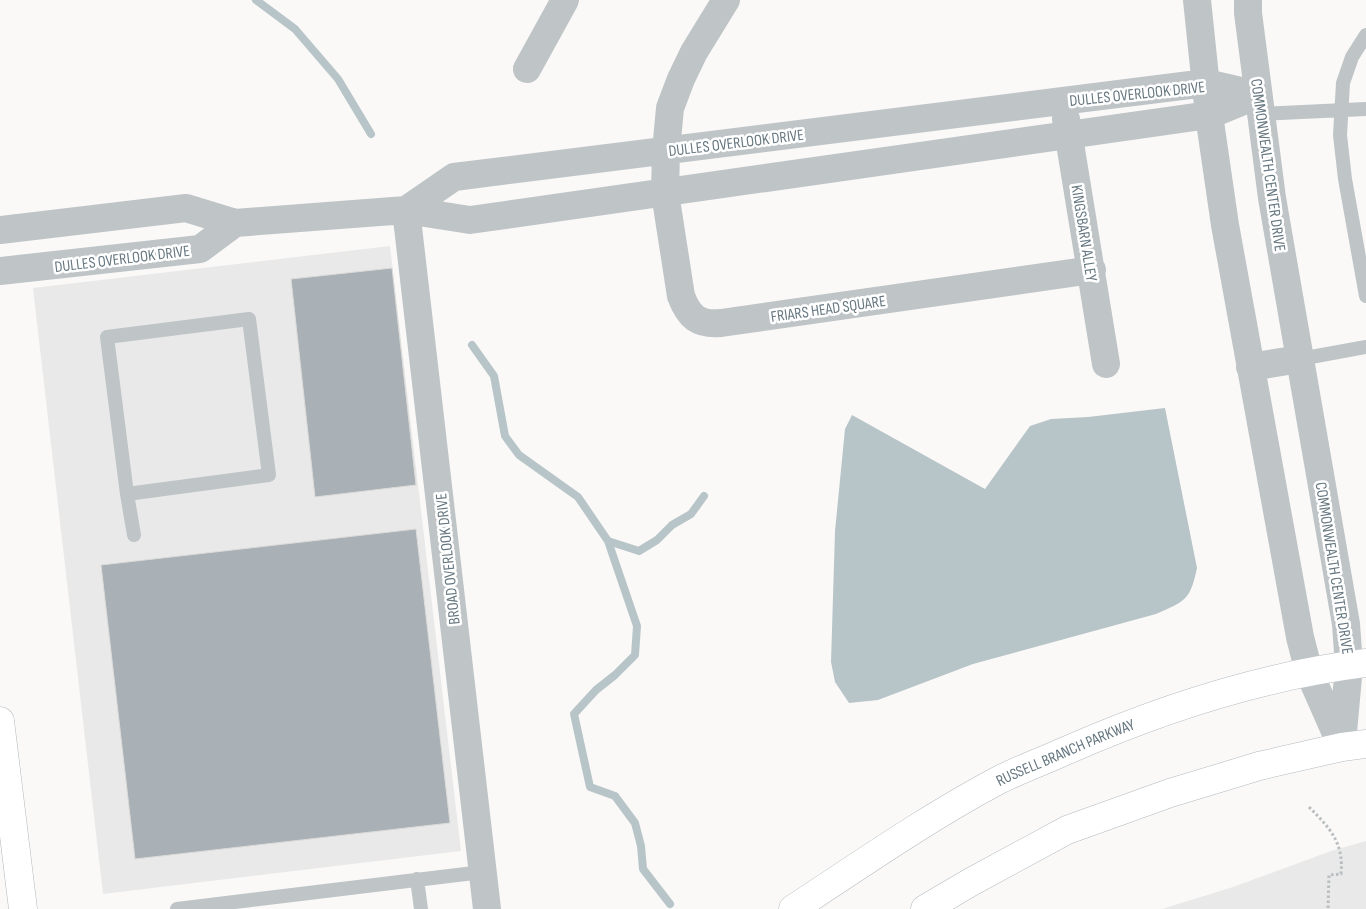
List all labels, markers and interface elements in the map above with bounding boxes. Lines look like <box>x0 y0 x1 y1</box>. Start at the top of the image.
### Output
street label: DULLES OVERLOOK DRIVE <box>1068 78 1206 111</box>
street label: COMMONWEALTH CENTER DRIVE <box>1246 78 1289 253</box>
street label: DULLES OVERLOOK DRIVE <box>667 126 805 161</box>
street label: KINGSBARN ALLEY <box>1067 184 1101 283</box>
street label: DULLES OVERLOOK DRIVE <box>53 242 191 277</box>
street label: FRIARS HEAD SQUARE <box>770 292 887 327</box>
street label: COMMONWEALTH CENTER DRIVE <box>1311 481 1357 656</box>
street label: BROAD OVERLOOK DRIVE <box>432 492 465 625</box>
street label: RUSSELL BRANCH PARKWAY <box>993 715 1138 791</box>

